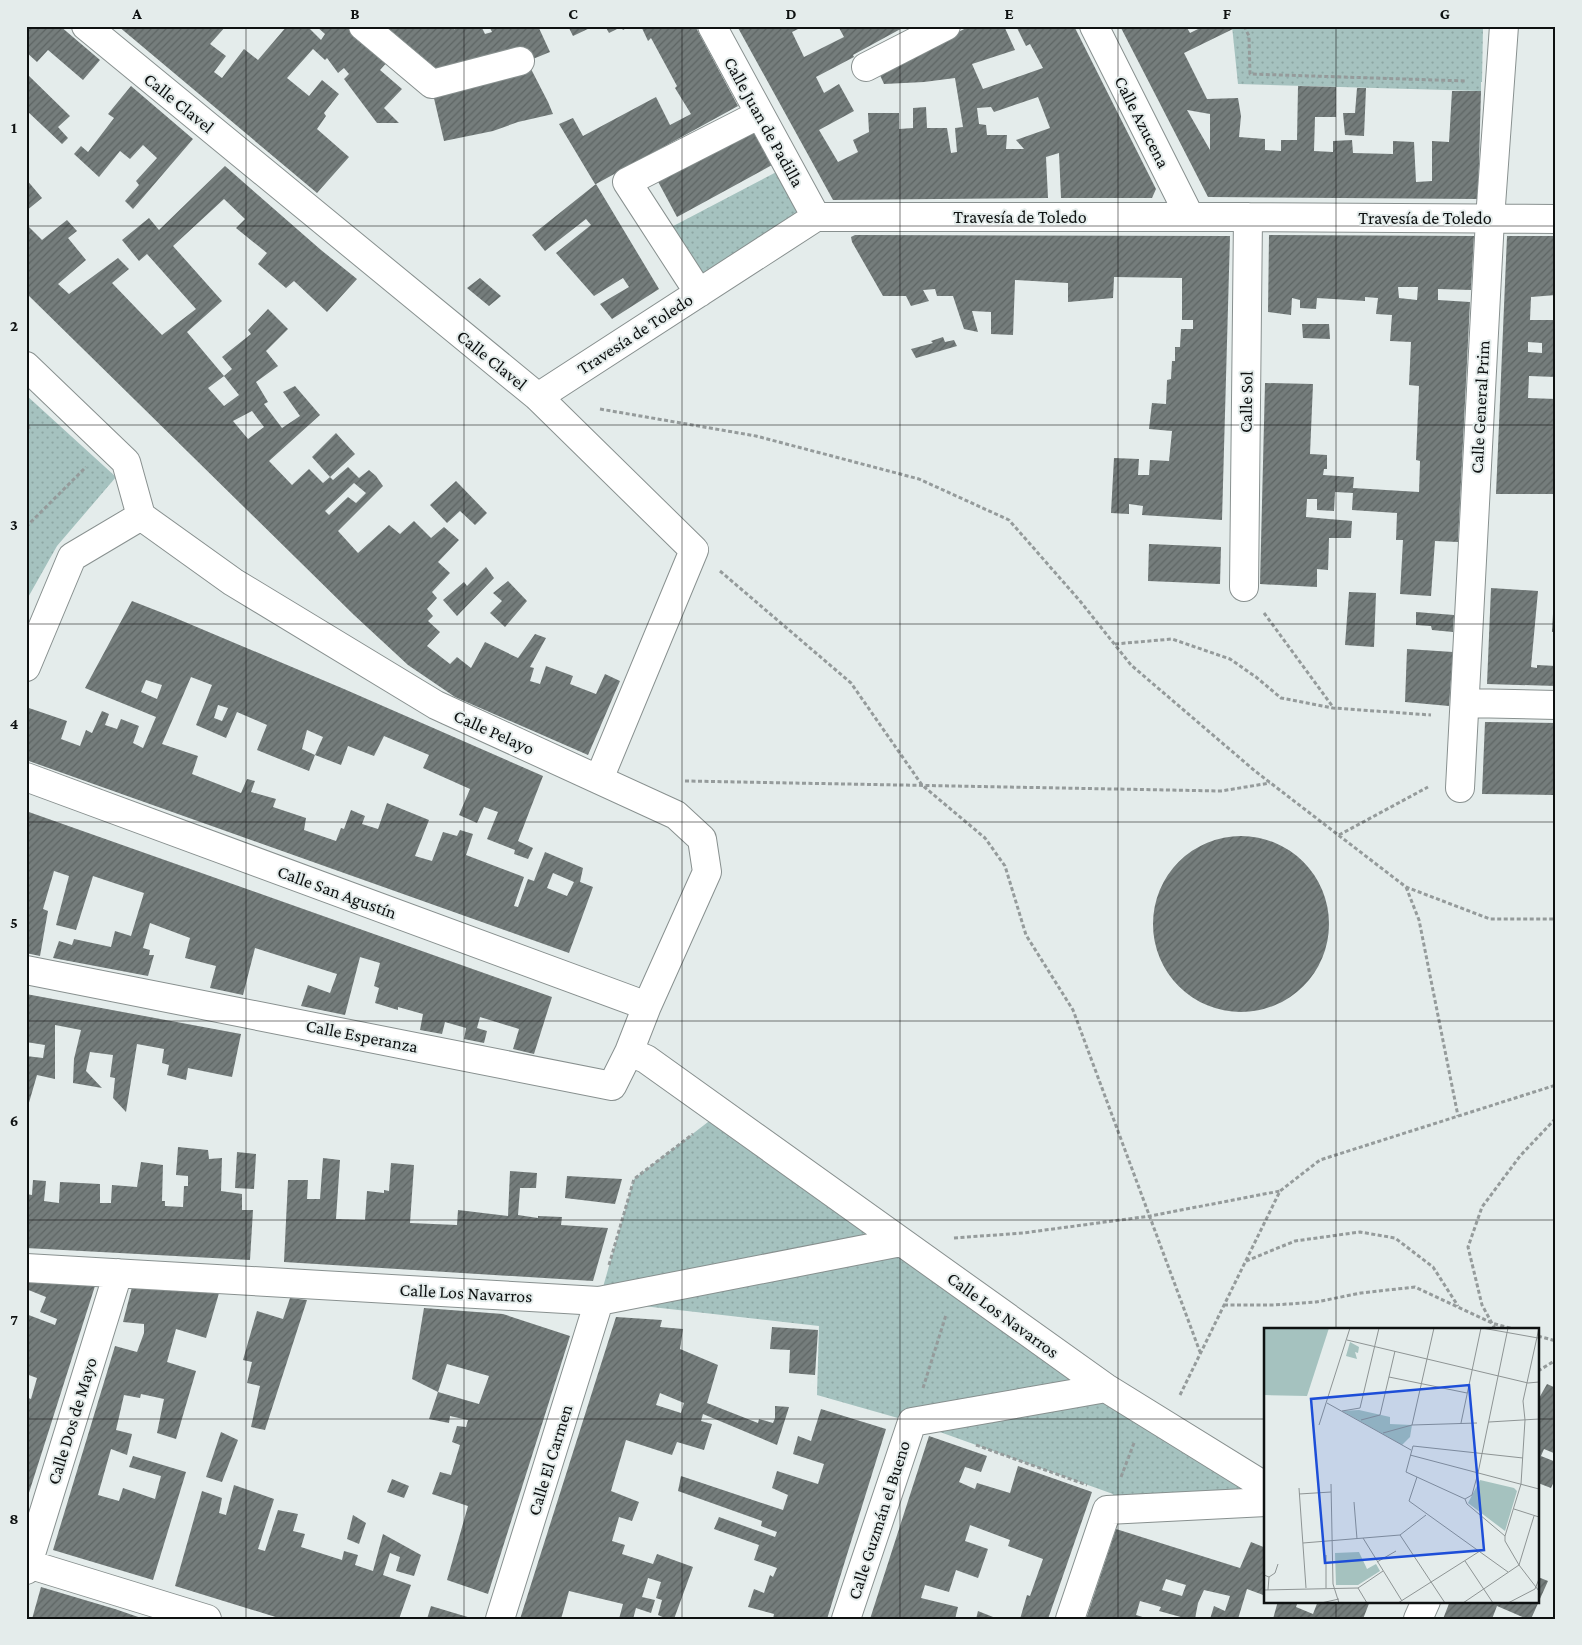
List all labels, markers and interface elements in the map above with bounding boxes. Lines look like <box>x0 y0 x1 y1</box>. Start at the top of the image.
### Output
text: A <box>131 5 142 22</box>
text: B <box>350 5 360 22</box>
text: C <box>568 5 578 22</box>
text: D <box>785 5 797 22</box>
text: E <box>1004 5 1014 22</box>
text: F <box>1223 5 1232 22</box>
text: G <box>1440 5 1450 22</box>
street label: Calle Juan de Padilla <box>720 53 808 191</box>
street label: Calle Clavel <box>140 69 218 137</box>
street label: Calle Azucena <box>1110 73 1174 171</box>
text: 1 <box>11 119 17 136</box>
street label: Travesía de Toledo <box>953 207 1087 227</box>
street label: Travesía de Toledo <box>1358 208 1492 228</box>
street label: Travesía de Toledo <box>574 289 696 379</box>
text: 2 <box>10 317 18 334</box>
street label: Calle Clavel <box>453 326 531 394</box>
street label: Calle General Prim <box>1467 339 1494 474</box>
street label: Calle Sol <box>1235 371 1257 433</box>
text: 3 <box>10 516 18 533</box>
street label: Calle Pelayo <box>451 705 538 759</box>
text: 4 <box>10 715 19 732</box>
street label: Calle San Agustín <box>275 861 400 923</box>
text: 5 <box>10 914 18 931</box>
street label: Calle Esperanza <box>304 1015 420 1057</box>
text: 6 <box>10 1112 18 1129</box>
street label: Calle Los Navarros <box>943 1268 1063 1362</box>
street label: Calle Los Navarros <box>399 1280 533 1306</box>
text: 7 <box>10 1311 18 1328</box>
inset map <box>1264 1328 1540 1602</box>
street label: Calle Dos de Mayo <box>43 1355 101 1487</box>
street label: Calle El Carmen <box>524 1402 576 1518</box>
street label: Calle Guzmán el Bueno <box>844 1438 914 1602</box>
text: 8 <box>9 1510 19 1527</box>

